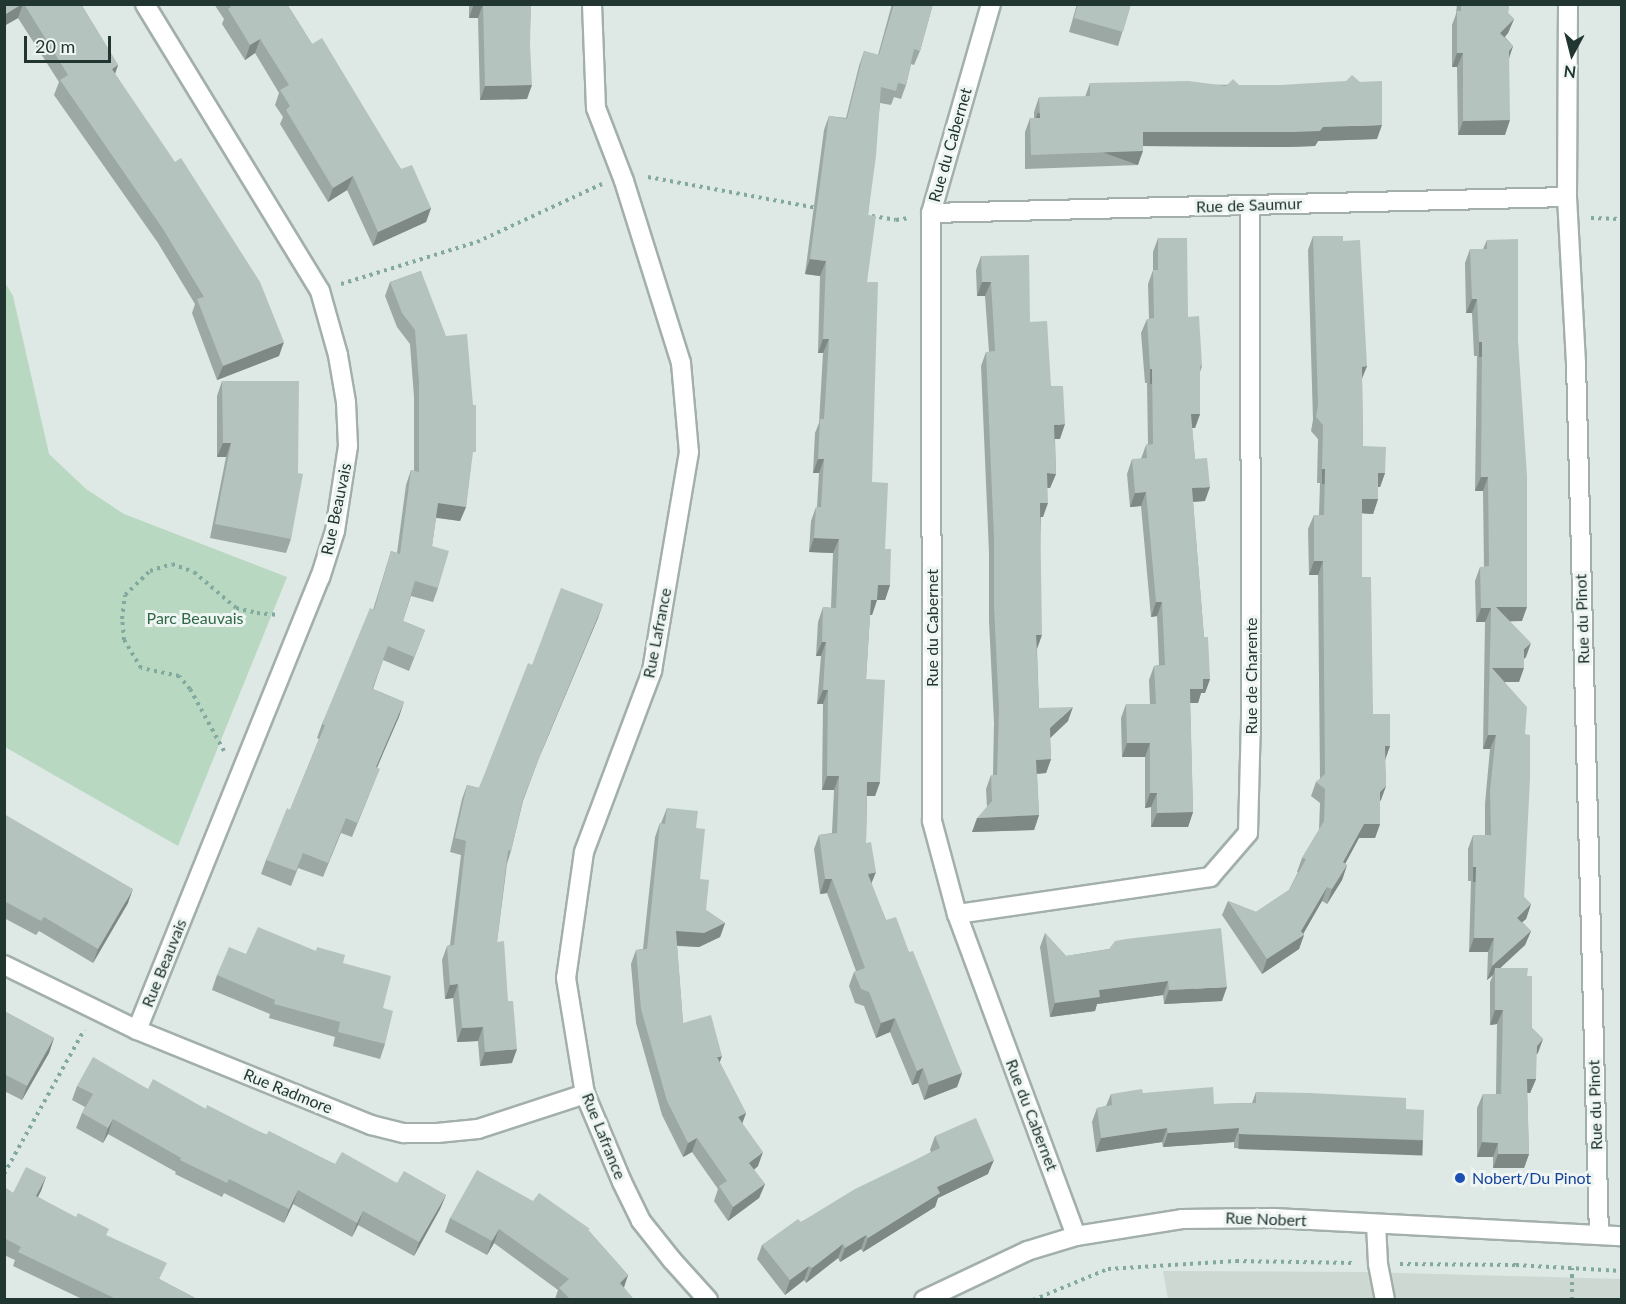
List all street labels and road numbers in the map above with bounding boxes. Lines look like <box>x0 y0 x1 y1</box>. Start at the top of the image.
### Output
street label: Rue du Cabernet <box>925 86 975 204</box>
street label: Rue de Saumur <box>1196 194 1302 216</box>
street label: Rue Beauvais <box>317 461 355 557</box>
street label: Rue du Cabernet <box>922 569 942 687</box>
street label: Rue du Pinot <box>1571 574 1593 664</box>
street label: Rue Lafrance <box>639 586 675 680</box>
street label: Rue de Charente <box>1241 617 1261 735</box>
street label: Rue Beauvais <box>138 916 190 1010</box>
street label: Rue du Cabernet <box>1002 1056 1062 1174</box>
street label: Rue du Pinot <box>1584 1060 1606 1150</box>
street label: Rue Radmore <box>241 1064 335 1118</box>
street label: Rue Lafrance <box>578 1090 630 1182</box>
street label: Rue Nobert <box>1225 1208 1307 1230</box>

